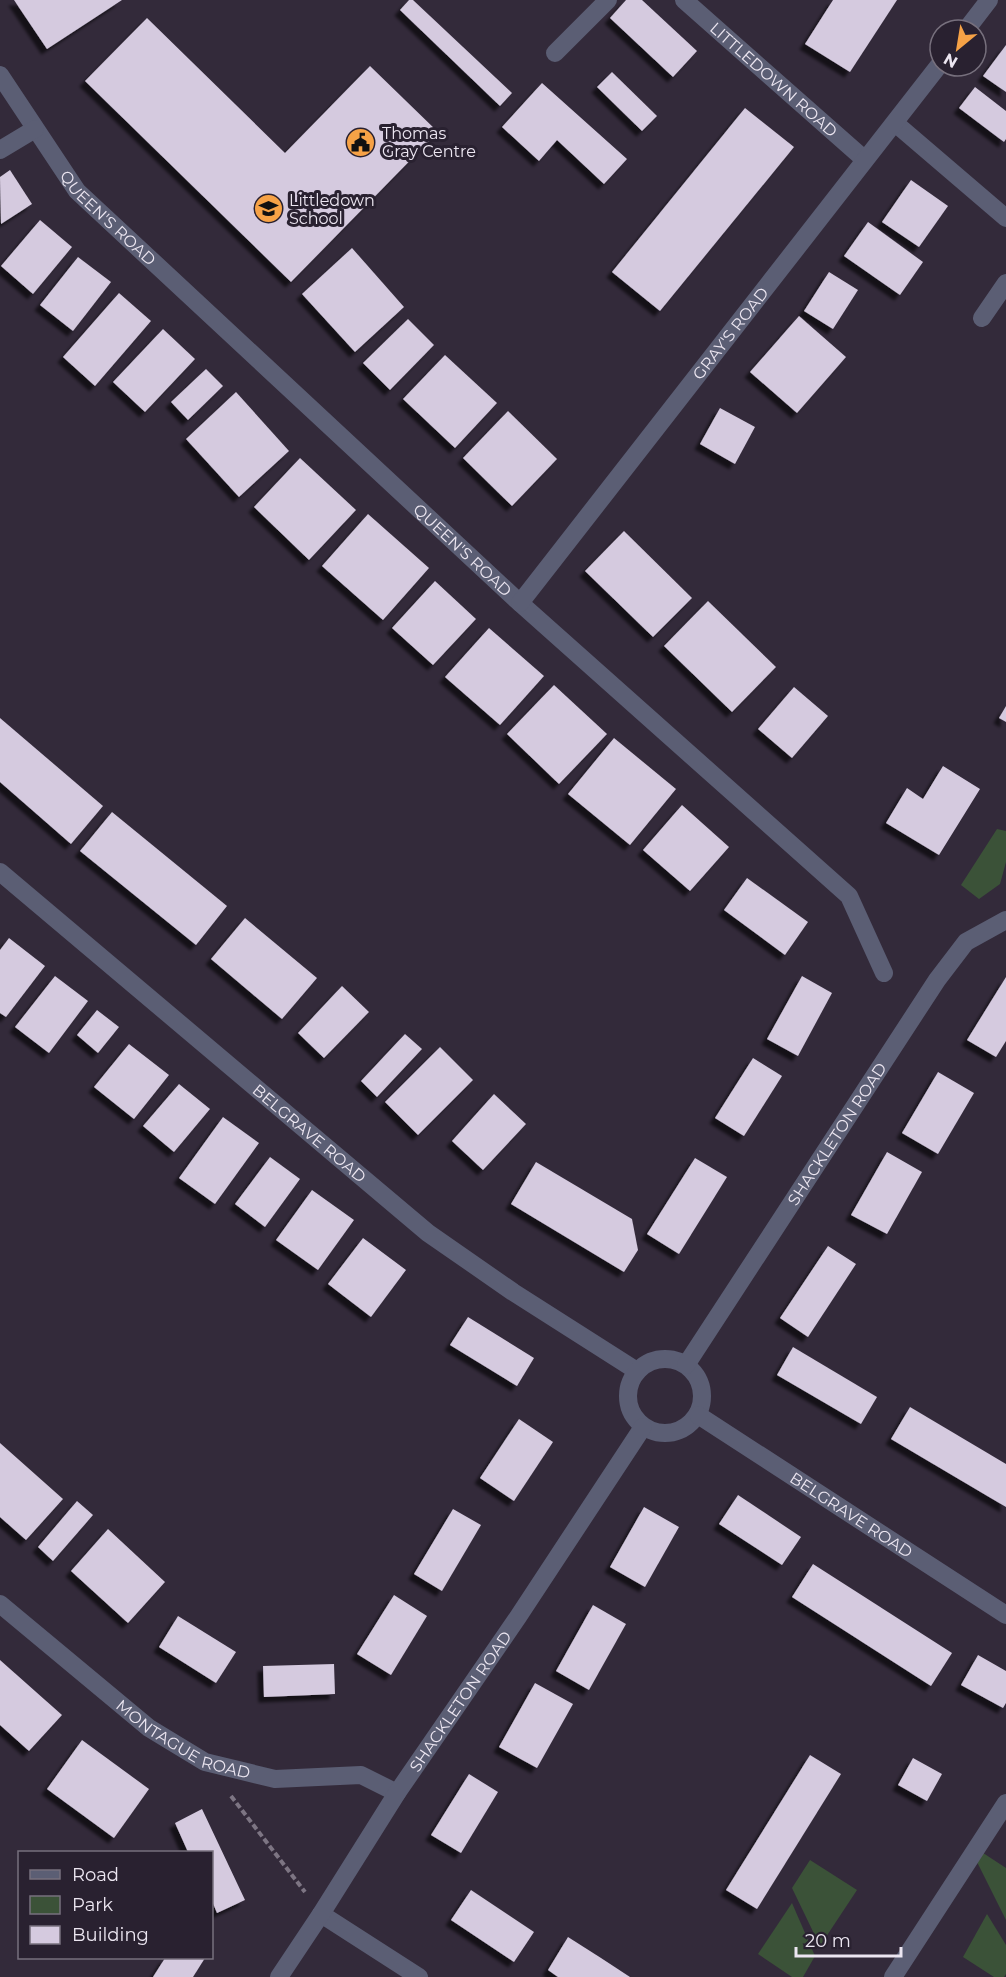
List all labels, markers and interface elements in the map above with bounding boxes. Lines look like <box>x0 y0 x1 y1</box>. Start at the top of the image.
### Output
north arrow <box>928 18 988 78</box>
street label: LITTLEDOWN ROAD <box>706 19 841 141</box>
text: N <box>940 49 961 72</box>
place label: Thomas Gray Centre <box>382 124 476 161</box>
public building icon: Thomas Gray Centre <box>345 126 377 158</box>
street label: QUEEN'S ROAD <box>56 167 160 269</box>
place label: Littledown School <box>289 191 375 228</box>
school or university icon: Littledown School <box>252 193 284 225</box>
street label: GRAY'S ROAD <box>689 284 772 383</box>
street label: QUEEN'S ROAD <box>409 500 516 600</box>
street label: SHACKLETON ROAD <box>784 1059 891 1209</box>
street label: BELGRAVE ROAD <box>249 1080 370 1187</box>
street label: BELGRAVE ROAD <box>786 1468 916 1562</box>
street label: SHACKLETON ROAD <box>406 1628 515 1775</box>
street label: MONTAGUE ROAD <box>112 1696 252 1783</box>
legend <box>18 1851 213 1959</box>
text: Road <box>72 1864 119 1886</box>
text: Park <box>72 1894 113 1916</box>
scale bar <box>796 1920 901 1958</box>
text: Building <box>72 1924 149 1946</box>
text: 20 m <box>805 1930 851 1952</box>

